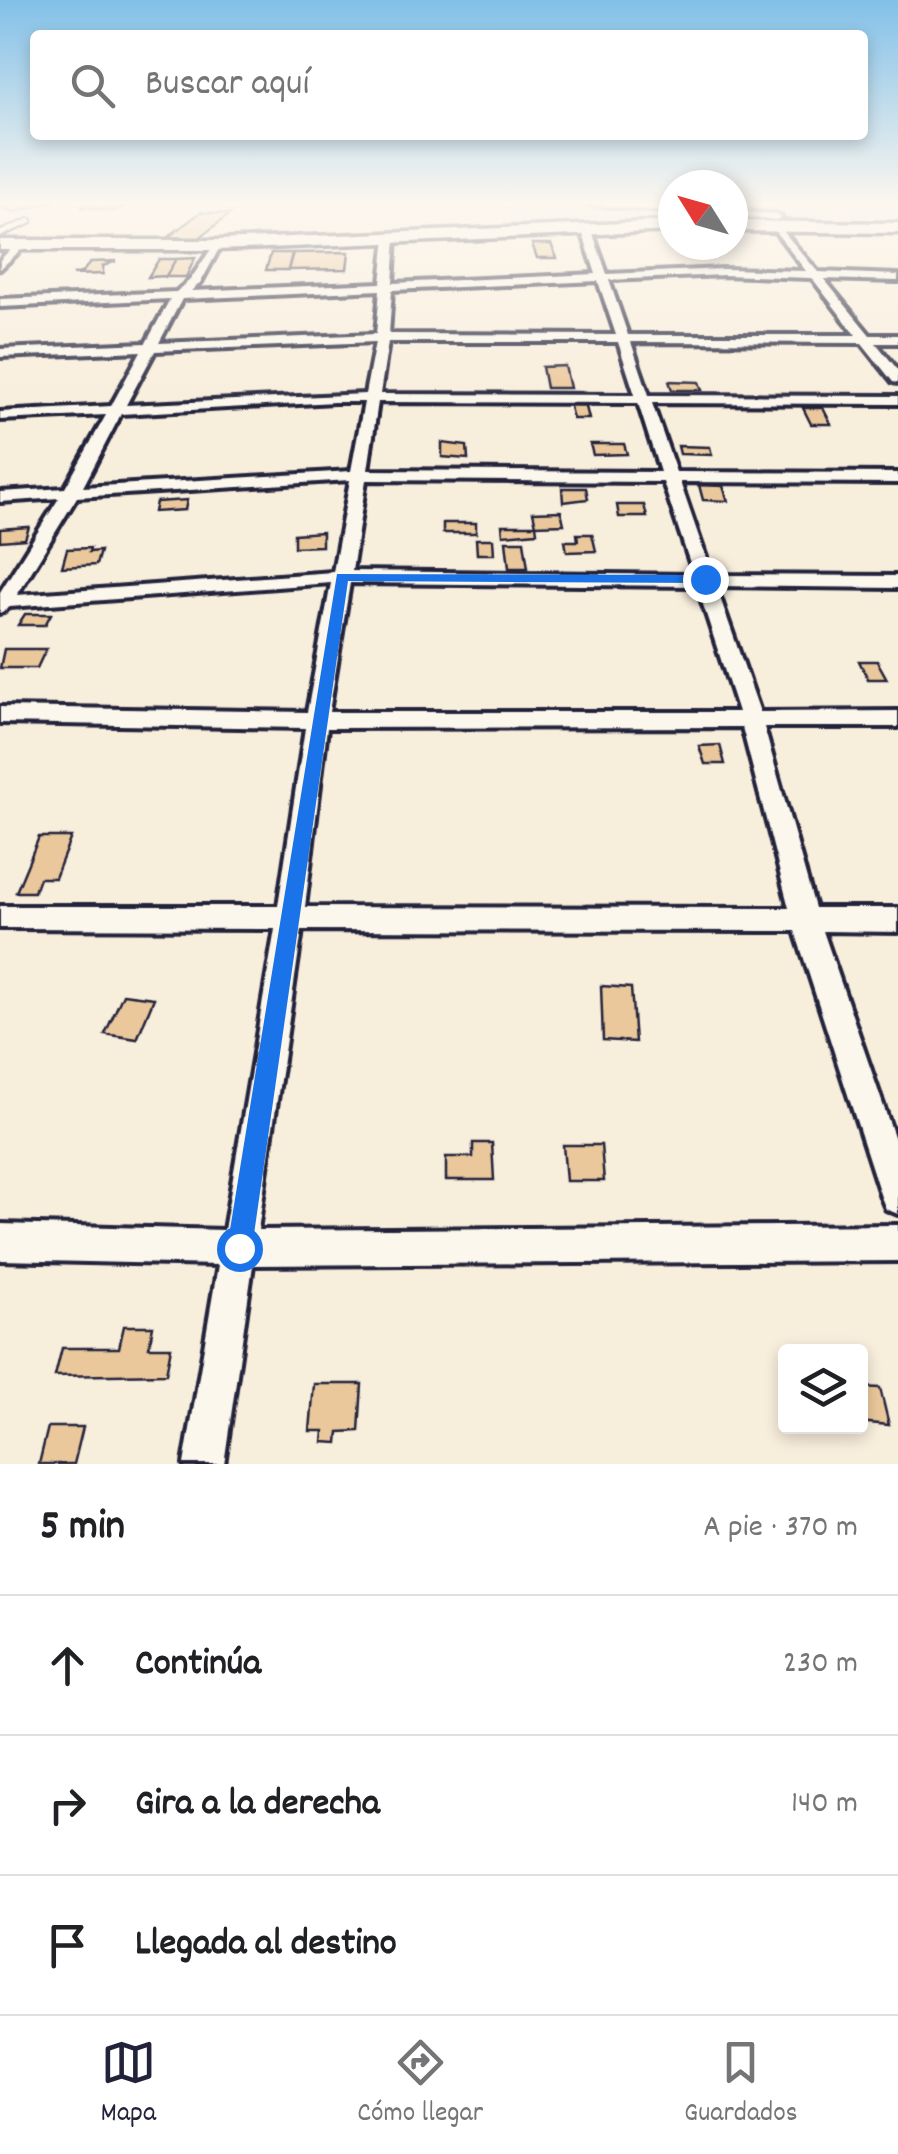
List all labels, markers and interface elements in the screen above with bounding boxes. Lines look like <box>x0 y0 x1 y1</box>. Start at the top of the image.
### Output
search box <box>30 30 868 140</box>
icon: search <box>65 58 120 113</box>
text: Buscar aquí <box>145 58 309 113</box>
north arrow <box>658 170 748 260</box>
route end <box>683 557 729 603</box>
route start <box>217 1226 263 1272</box>
map controls <box>778 1344 868 1434</box>
button: layers <box>778 1344 868 1434</box>
text: 5 min <box>40 1499 125 1559</box>
text: A pie · 370 m <box>703 1506 858 1552</box>
icon: ahead <box>40 1638 95 1693</box>
text: Continúa <box>135 1638 261 1693</box>
text: 230 m <box>783 1642 858 1688</box>
icon: right <box>40 1778 95 1833</box>
text: Gira a la derecha <box>135 1778 380 1833</box>
text: 140 m <box>791 1782 858 1828</box>
icon: arrive <box>40 1918 95 1973</box>
text: Llegada al destino <box>135 1918 397 1973</box>
tab: Mapa <box>101 2035 156 2135</box>
tab: Cómo llegar <box>357 2035 483 2135</box>
tab: Guardados <box>684 2035 797 2135</box>

